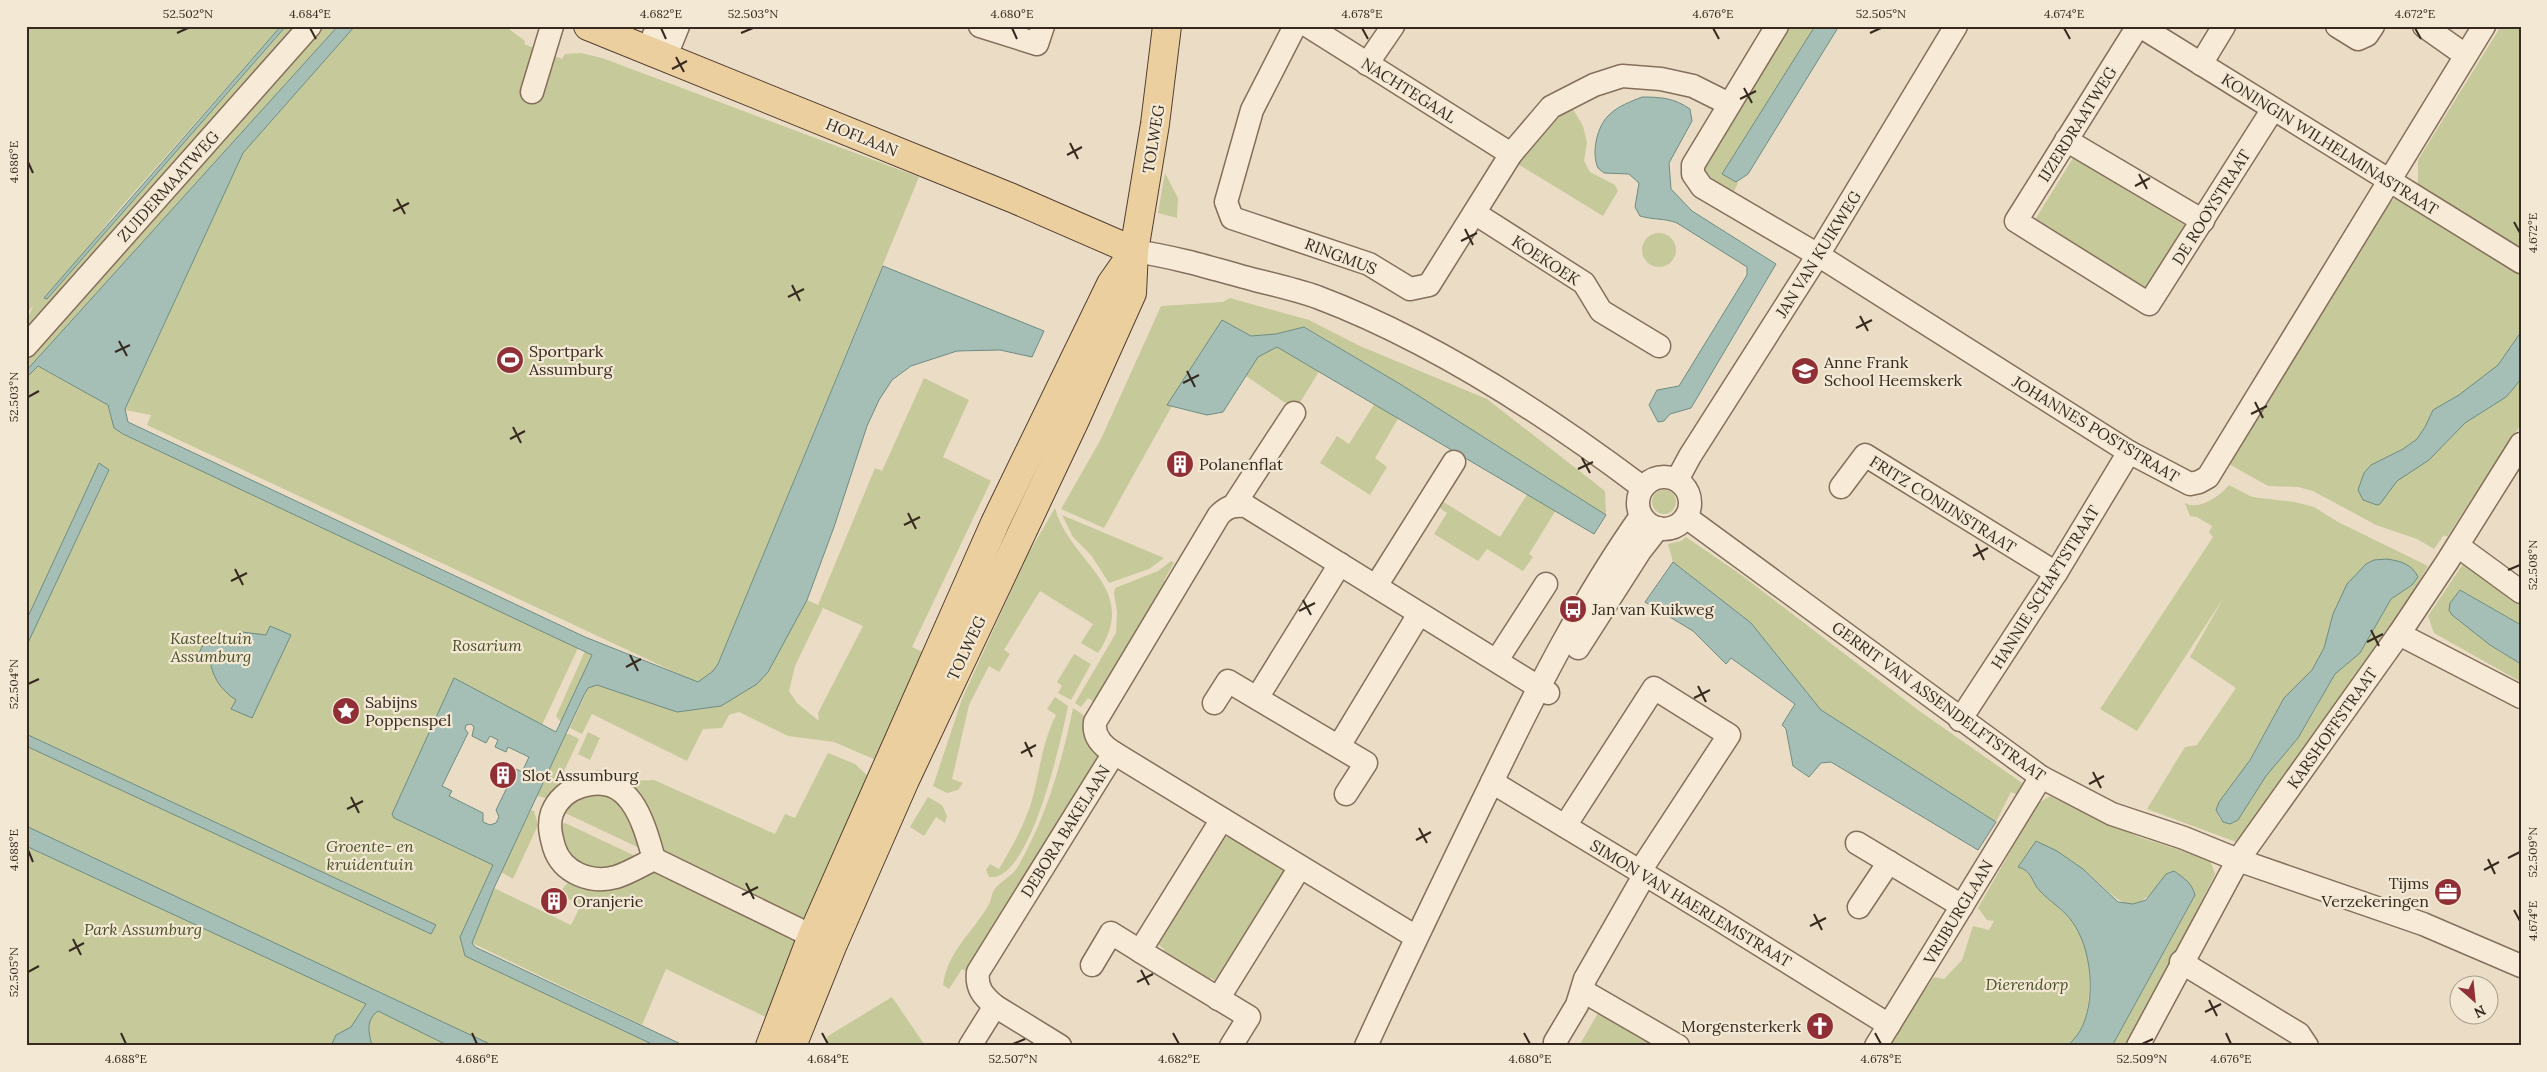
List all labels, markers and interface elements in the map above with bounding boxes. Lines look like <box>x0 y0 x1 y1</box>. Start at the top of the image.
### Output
text: 52.502°N <box>163 6 213 21</box>
text: 4.684°E <box>289 6 331 21</box>
text: 4.682°E <box>640 6 682 21</box>
text: 52.503°N <box>728 6 778 21</box>
text: 4.680°E <box>991 6 1033 21</box>
text: 4.678°E <box>1342 6 1382 21</box>
text: 4.676°E <box>1693 6 1733 21</box>
text: 52.505°N <box>1856 6 1906 21</box>
text: 4.674°E <box>2044 6 2084 21</box>
text: 4.672°E <box>2395 6 2435 21</box>
street label: NACHTEGAAL <box>1358 53 1460 127</box>
street label: IJZERDRAATWEG <box>2033 63 2121 185</box>
street label: KONINGIN WILHELMINASTRAAT <box>2218 69 2442 219</box>
street label: TOLWEG <box>1138 103 1168 175</box>
street label: HOFLAAN <box>823 113 901 161</box>
street label: ZUIDERMAATWEG <box>113 126 223 246</box>
text: 4.686°E <box>6 141 21 183</box>
street label: DE ROOYSTRAAT <box>2168 146 2254 268</box>
street label: JAN VAN KUIKWEG <box>1770 187 1865 322</box>
text: 4.672°E <box>2525 213 2540 253</box>
street label: KOEKOEK <box>1508 231 1584 289</box>
street label: RINGMUS <box>1302 233 1380 279</box>
place label: Sportpark Assumburg <box>528 341 613 379</box>
sports icon: Sportpark Assumburg <box>495 345 525 375</box>
place label: Anne Frank School Heemskerk <box>1823 352 1963 390</box>
school or university icon: Anne Frank School Heemskerk <box>1790 356 1820 386</box>
street label: JOHANNES POSTSTRAAT <box>2008 371 2183 487</box>
text: 52.503°N <box>6 372 21 422</box>
building icon: Polanenflat <box>1165 449 1195 479</box>
street label: FRITZ CONIJNSTRAAT <box>1866 451 2020 557</box>
place label: Polanenflat <box>1199 454 1284 474</box>
street label: HANNIE SCHAFTSTRAAT <box>1986 502 2104 672</box>
text: 52.508°N <box>2525 540 2540 590</box>
bus stop icon: Jan van Kuikweg <box>1558 594 1588 624</box>
place label: Jan van Kuikweg <box>1591 599 1715 619</box>
street label: TOLWEG <box>942 612 990 684</box>
street label: GERRIT VAN ASSENDELFTSTRAAT <box>1828 617 2050 785</box>
park label: Kasteeltuin Assumburg <box>170 628 252 666</box>
park label: Rosarium <box>452 635 522 655</box>
text: 52.504°N <box>6 659 21 709</box>
street label: KARSHOFFSTRAAT <box>2283 664 2381 792</box>
place label: Sabijns Poppenspel <box>365 692 451 730</box>
place icon: Sabijns Poppenspel <box>331 696 361 726</box>
building icon: Slot Assumburg <box>488 760 518 790</box>
street label: DEBORA BAKELAAN <box>1016 761 1114 901</box>
place label: Slot Assumburg <box>522 765 640 785</box>
text: 52.509°N <box>2525 827 2540 877</box>
text: 4.688°E <box>6 829 21 871</box>
street label: SIMON VAN HAERLEMSTRAAT <box>1587 835 1795 971</box>
park label: Groente- en kruidentuin <box>326 836 414 874</box>
street label: VRIJBURGLAAN <box>1918 856 1997 969</box>
place label: Tijms Verzekeringen <box>2320 873 2429 911</box>
office icon: Tijms Verzekeringen <box>2433 877 2463 907</box>
building icon: Oranjerie <box>539 886 569 916</box>
place label: Oranjerie <box>573 891 644 911</box>
text: 4.674°E <box>2525 901 2540 941</box>
park label: Park Assumburg <box>84 919 202 939</box>
text: 52.505°N <box>6 947 21 997</box>
park label: Dierendorp <box>1986 974 2068 994</box>
north arrow <box>2450 974 2500 1024</box>
text: N <box>2471 1001 2489 1022</box>
church icon: Morgensterkerk <box>1805 1011 1835 1041</box>
place label: Morgensterkerk <box>1681 1016 1801 1036</box>
text: 4.688°E <box>105 1051 147 1066</box>
text: 4.686°E <box>456 1051 498 1066</box>
text: 4.684°E <box>807 1051 849 1066</box>
text: 52.507°N <box>988 1051 1038 1066</box>
text: 4.682°E <box>1158 1051 1200 1066</box>
text: 4.680°E <box>1509 1051 1551 1066</box>
text: 4.678°E <box>1861 1051 1901 1066</box>
text: 52.509°N <box>2117 1051 2167 1066</box>
text: 4.676°E <box>2211 1051 2251 1066</box>

